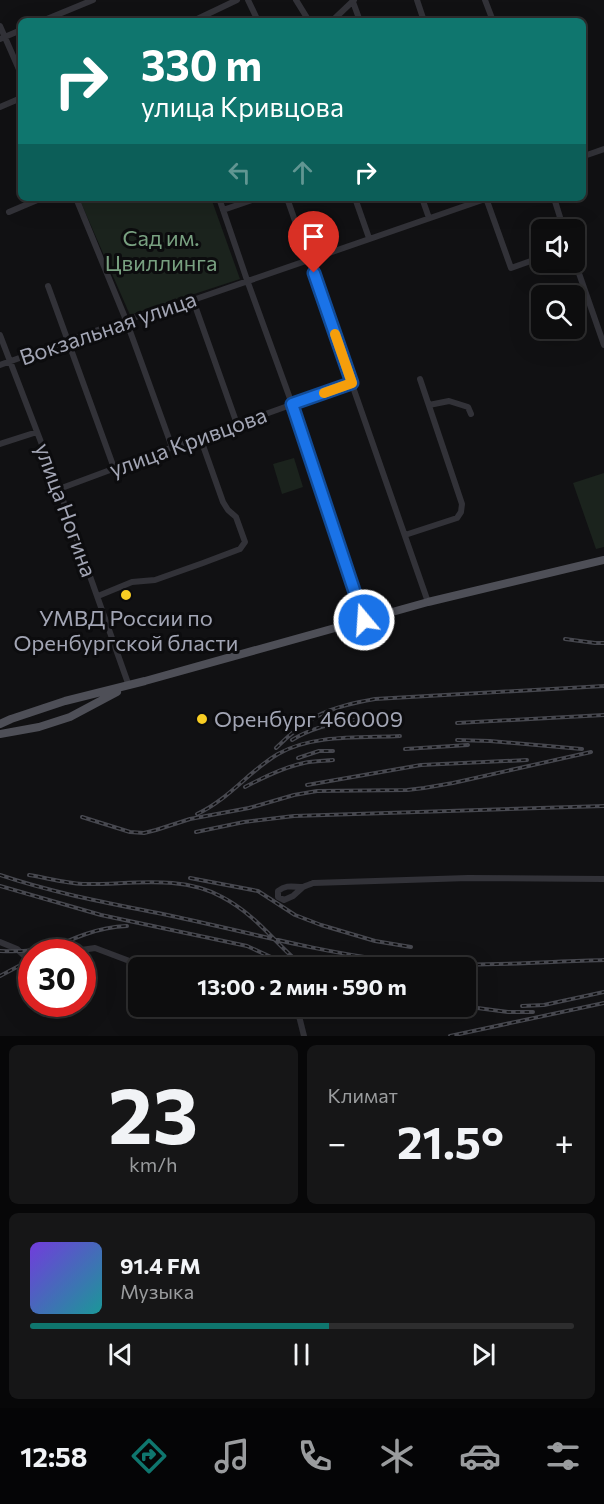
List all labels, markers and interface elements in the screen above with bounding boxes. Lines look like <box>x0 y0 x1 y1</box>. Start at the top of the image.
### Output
text: 330 m <box>141 38 262 90</box>
icon: right <box>42 42 120 120</box>
text: улица Кривцова <box>141 90 344 123</box>
icon: left <box>223 156 256 189</box>
icon: ahead <box>286 156 319 189</box>
icon: right <box>349 156 382 189</box>
pin <box>288 211 339 273</box>
map controls <box>531 219 585 339</box>
button: sound <box>531 219 585 273</box>
icon: arrive <box>297 220 330 253</box>
park label: Сад им. Цвиллинга <box>105 224 217 276</box>
street label: Вокзальная улица <box>16 285 200 370</box>
button: search <box>531 285 585 339</box>
street label: улица Кривцова <box>106 401 270 482</box>
street label: улица Ногина <box>30 439 103 580</box>
marker: УМВД России по Оренбургской бласти <box>119 588 133 602</box>
position arrow <box>332 588 396 652</box>
place label: УМВД России по Оренбургской бласти <box>14 604 238 656</box>
place label: Оренбург 460009 <box>214 705 403 732</box>
marker: Оренбург 460009 <box>195 712 209 726</box>
speed limit sign: 30 <box>18 939 96 1017</box>
text: 13:00 · 2 мин · 590 m <box>197 973 407 1000</box>
text: 23 <box>108 1065 198 1160</box>
text: Климат <box>328 1083 398 1107</box>
text: 21.5° <box>397 1113 504 1168</box>
text: − <box>328 1121 346 1162</box>
text: + <box>555 1121 574 1162</box>
text: km/h <box>129 1152 178 1176</box>
text: 91.4 FM <box>120 1252 201 1279</box>
text: Музыка <box>120 1279 194 1303</box>
icon: previous <box>104 1338 137 1371</box>
icon: pause <box>285 1338 318 1371</box>
icon: next <box>467 1338 500 1371</box>
icon: directions <box>128 1435 170 1477</box>
icon: music <box>211 1435 253 1477</box>
icon: phone <box>294 1435 336 1477</box>
icon: climate <box>376 1435 418 1477</box>
icon: car <box>459 1435 501 1477</box>
icon: filters <box>542 1435 584 1477</box>
text: 12:58 <box>20 1440 88 1473</box>

